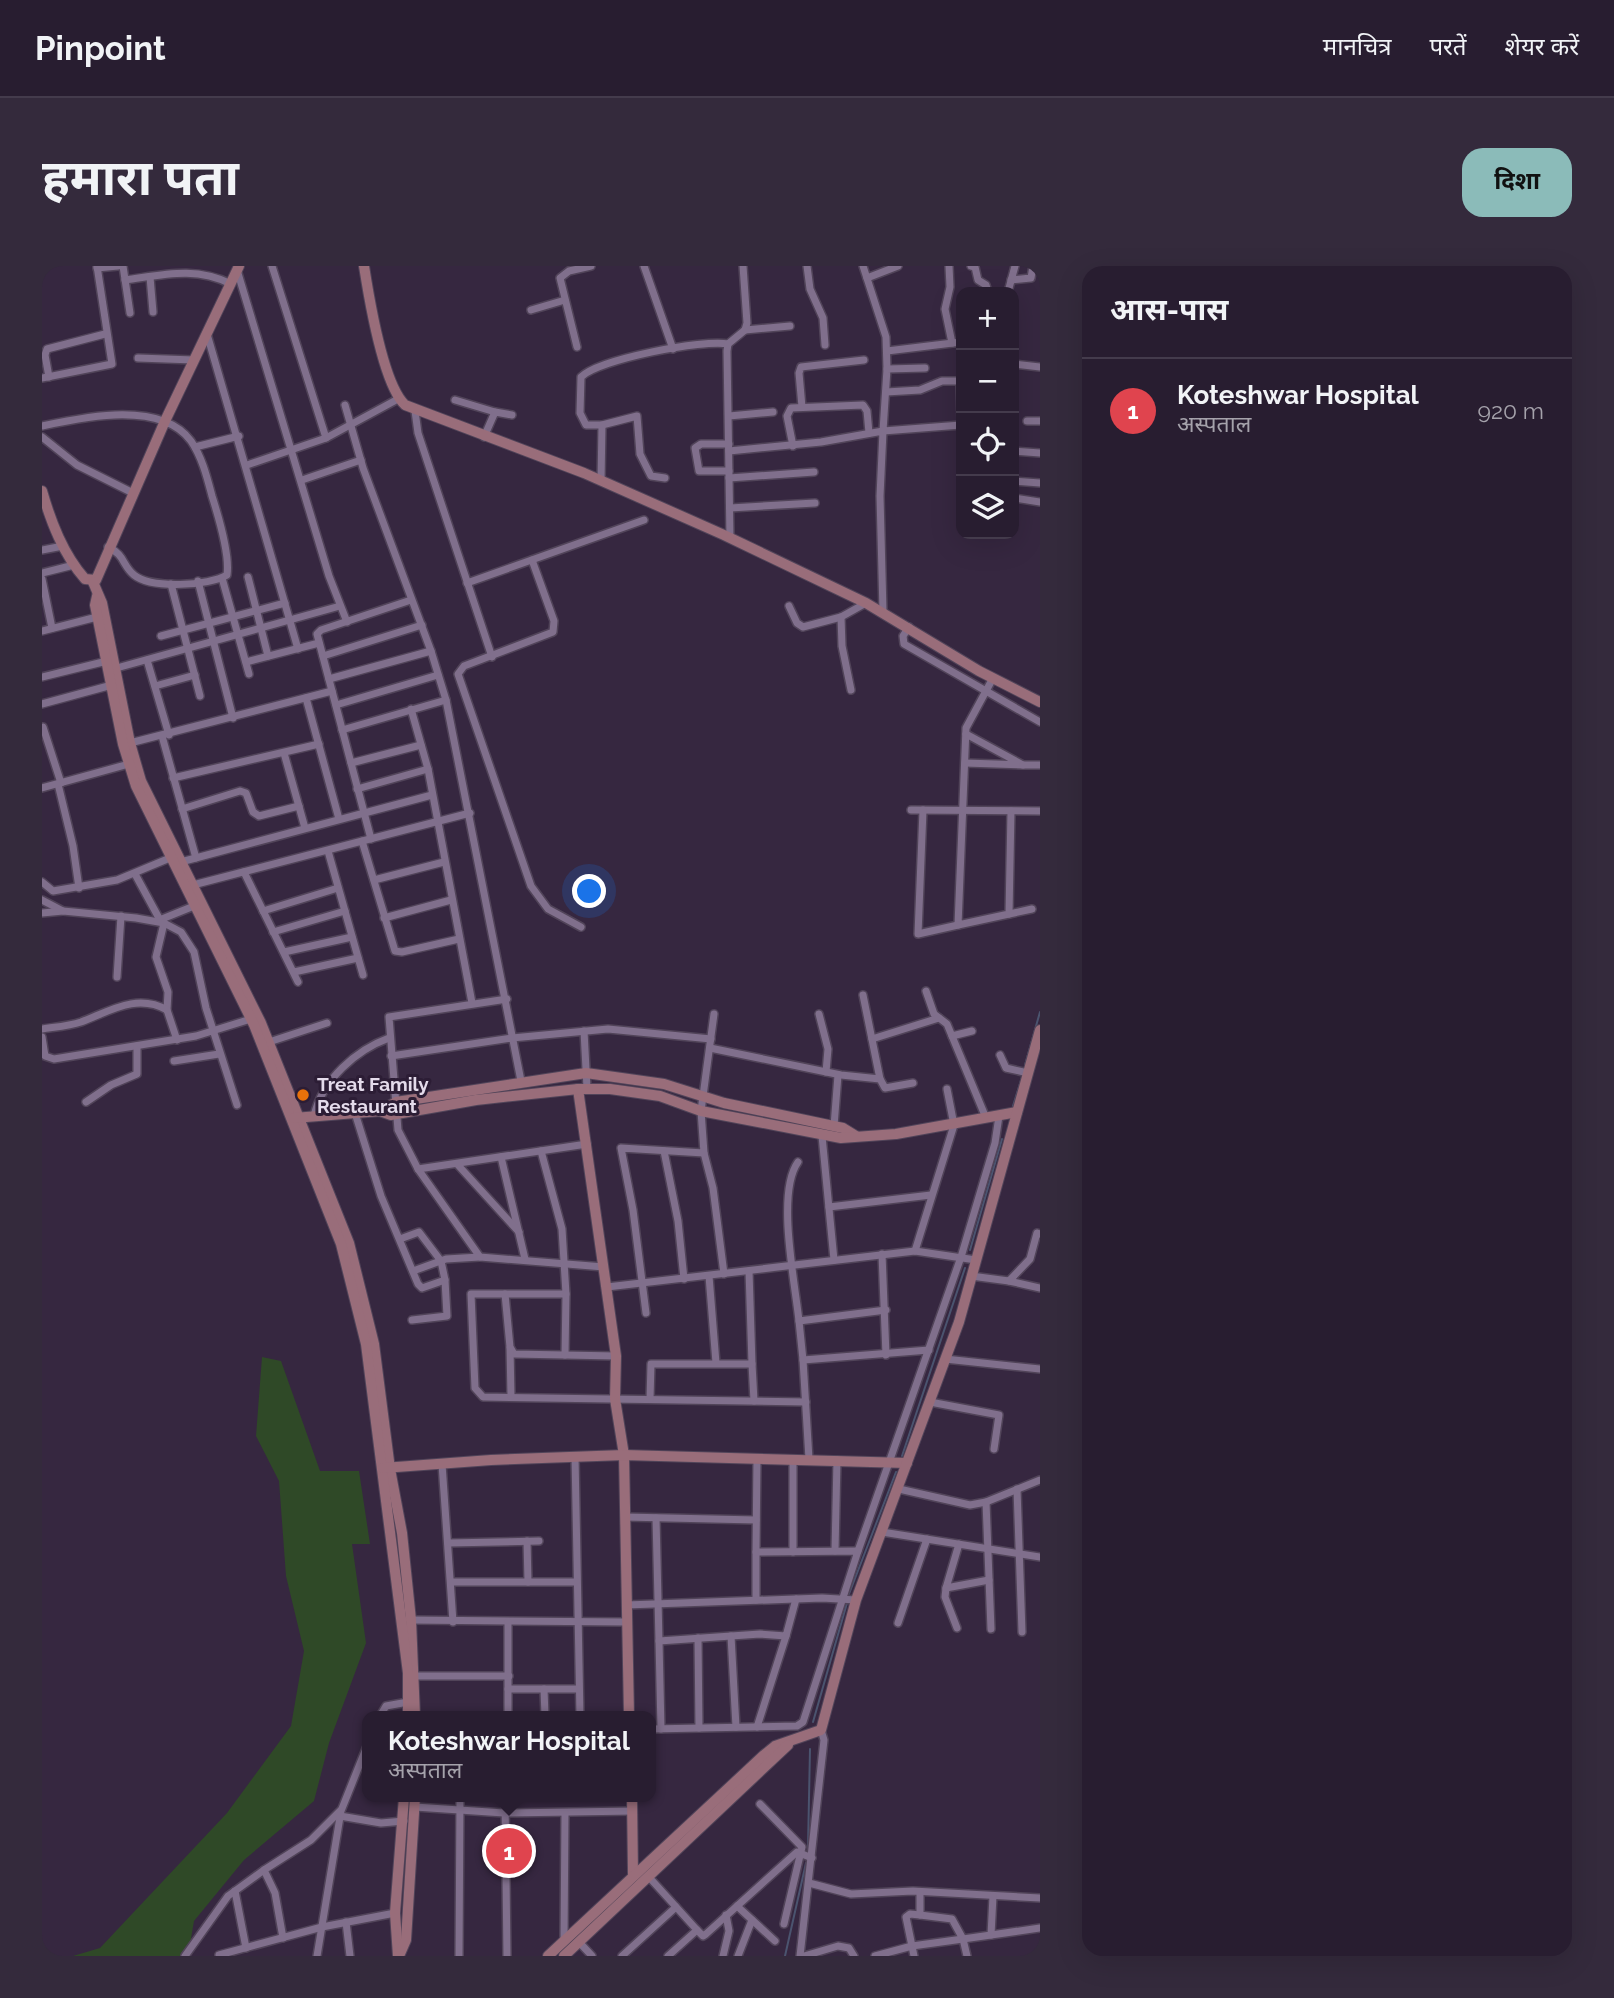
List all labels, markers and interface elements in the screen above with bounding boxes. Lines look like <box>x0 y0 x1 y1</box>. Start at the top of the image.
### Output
text: Pinpoint <box>35 29 166 68</box>
text: मानचित्र <box>1323 32 1391 61</box>
text: परतें <box>1429 32 1467 61</box>
text: शेयर करें <box>1505 32 1579 61</box>
button: दिशा <box>1462 148 1572 217</box>
text: हमारा पता <box>42 149 239 206</box>
map controls <box>956 287 1019 539</box>
button: + <box>956 287 1019 350</box>
text: आस-पास <box>1110 292 1228 327</box>
button: − <box>956 350 1019 413</box>
text: Koteshwar Hospital <box>1177 380 1419 410</box>
text: 1 <box>1127 397 1139 424</box>
text: 920 m <box>1477 397 1544 424</box>
text: अस्पताल <box>1177 410 1251 437</box>
button: locate <box>956 413 1019 476</box>
button: layers <box>956 476 1019 539</box>
your location <box>572 874 606 908</box>
place label: Treat Family Restaurant <box>317 1073 429 1117</box>
marker: Treat Family Restaurant <box>295 1087 311 1103</box>
popup <box>362 1711 656 1802</box>
text: Koteshwar Hospital <box>388 1726 630 1756</box>
text: अस्पताल <box>388 1756 462 1783</box>
pin: 1 <box>486 1825 532 1877</box>

